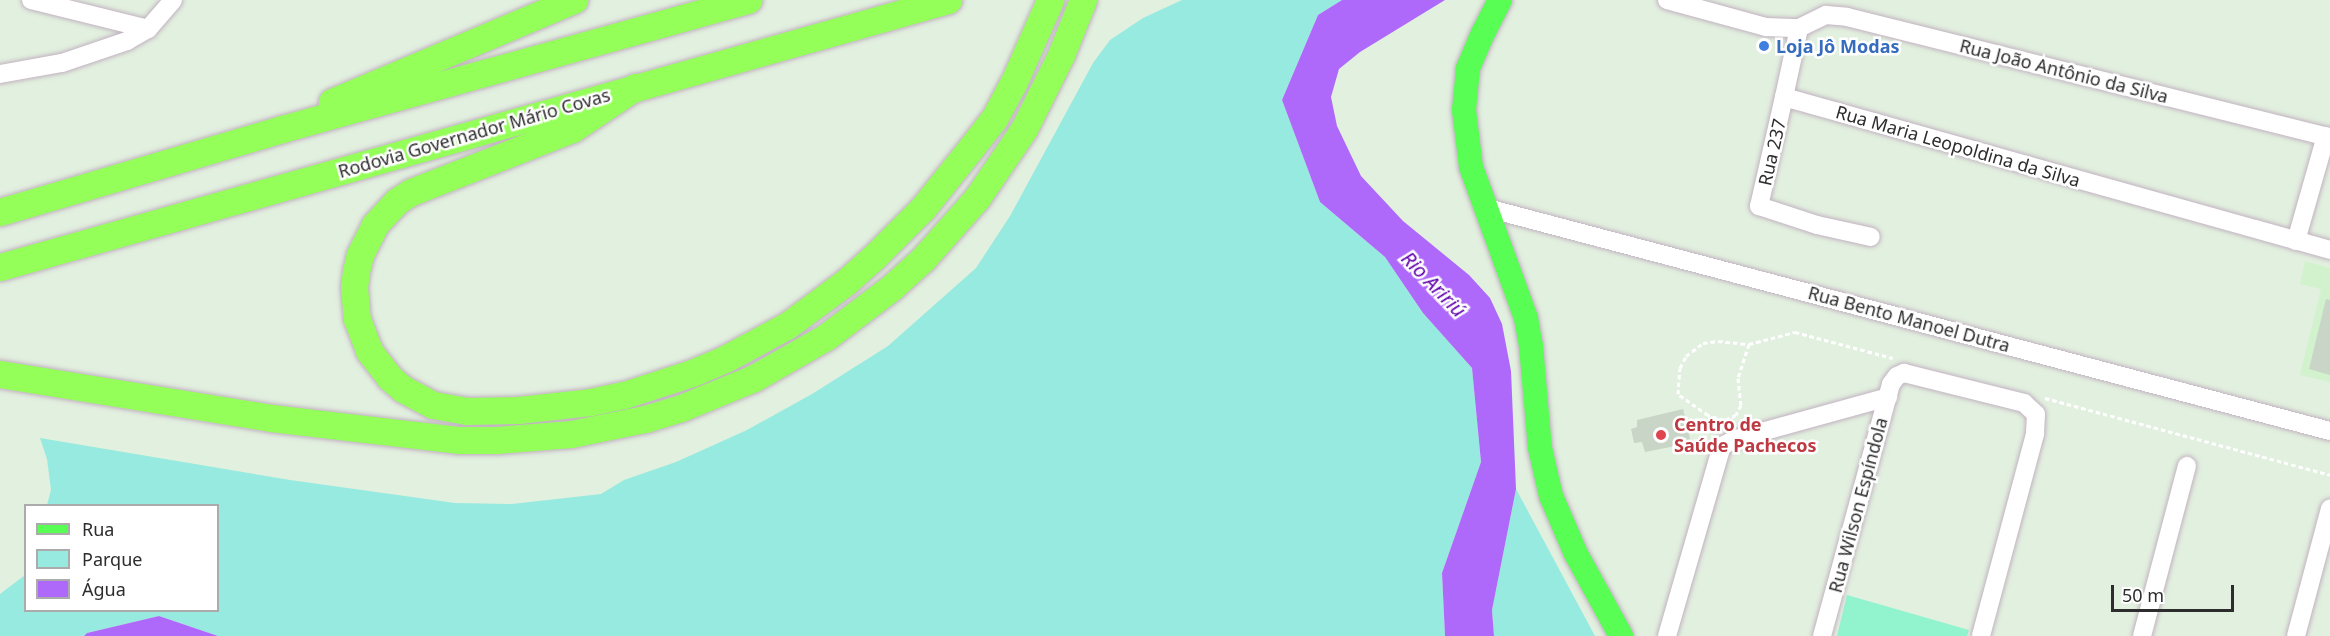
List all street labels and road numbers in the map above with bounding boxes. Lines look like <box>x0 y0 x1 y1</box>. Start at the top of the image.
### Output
street label: Rua João Antônio da Silva <box>1957 35 2171 107</box>
street label: Rodovia Governador Mário Covas <box>336 84 612 182</box>
street label: Rua Maria Leopoldina da Silva <box>1833 101 2083 191</box>
street label: Rua 237 <box>1754 116 1790 188</box>
street label: Rua Bento Manoel Dutra <box>1806 282 2012 356</box>
street label: Rua Wilson Espíndola <box>1824 415 1892 595</box>

